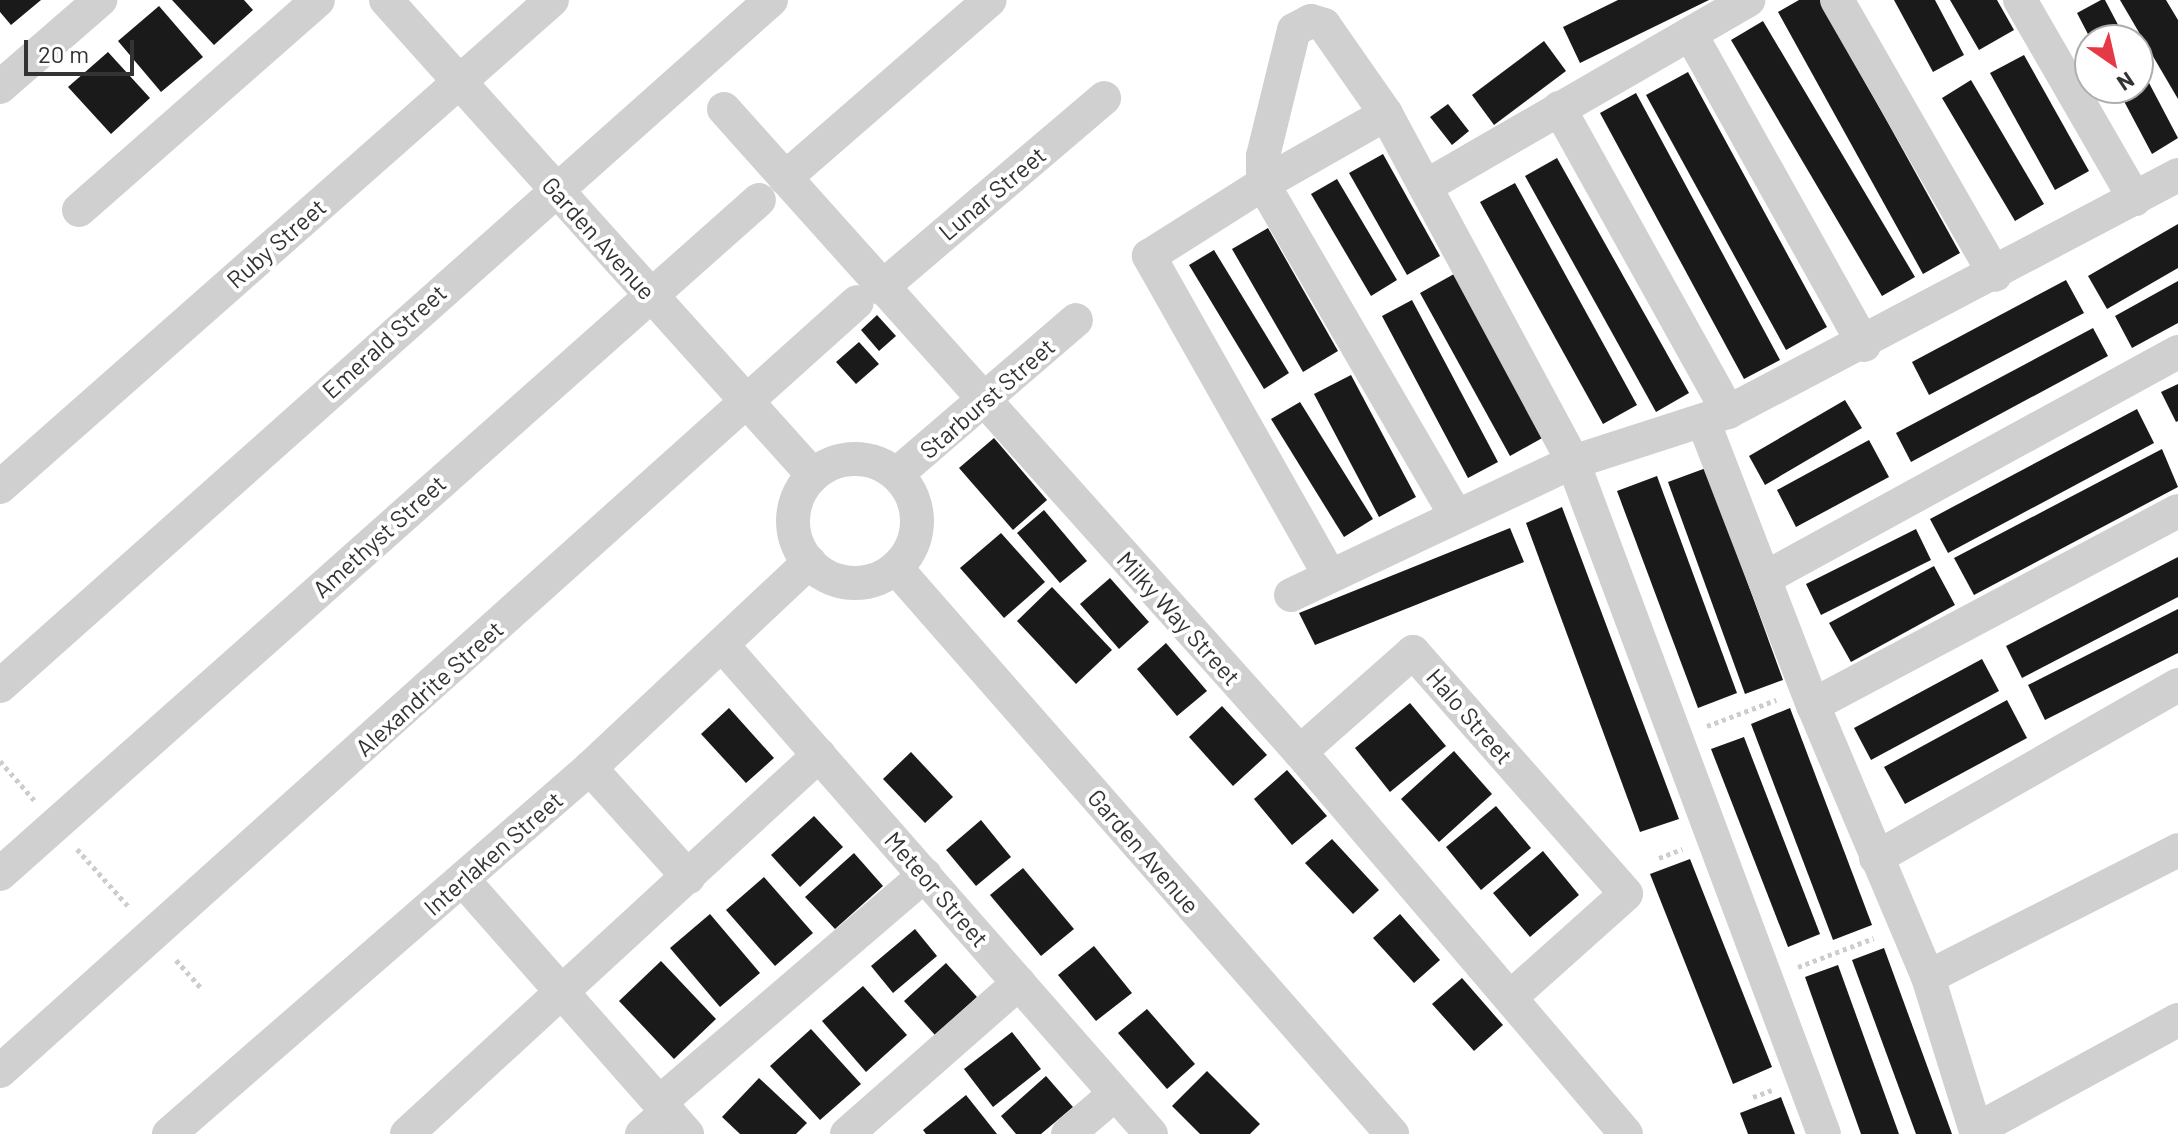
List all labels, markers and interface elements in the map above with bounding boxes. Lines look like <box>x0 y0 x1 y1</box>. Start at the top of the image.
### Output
scale bar <box>28 24 138 74</box>
north arrow <box>2074 24 2154 104</box>
text: 20 m <box>38 39 89 68</box>
text: N <box>2113 67 2140 97</box>
street label: Lunar Street <box>933 140 1051 246</box>
street label: Garden Avenue <box>536 171 662 305</box>
street label: Ruby Street <box>221 192 331 294</box>
street label: Emerald Street <box>316 278 452 404</box>
street label: Starburst Street <box>914 332 1060 464</box>
street label: Amethyst Street <box>306 469 452 603</box>
street label: Milky Way Street <box>1111 545 1247 691</box>
street label: Alexandrite Street <box>349 614 509 762</box>
street label: Halo Street <box>1421 662 1519 770</box>
street label: Garden Avenue <box>1082 783 1206 919</box>
street label: Interlaken Street <box>418 785 568 921</box>
street label: Meteor Street <box>879 826 995 952</box>

